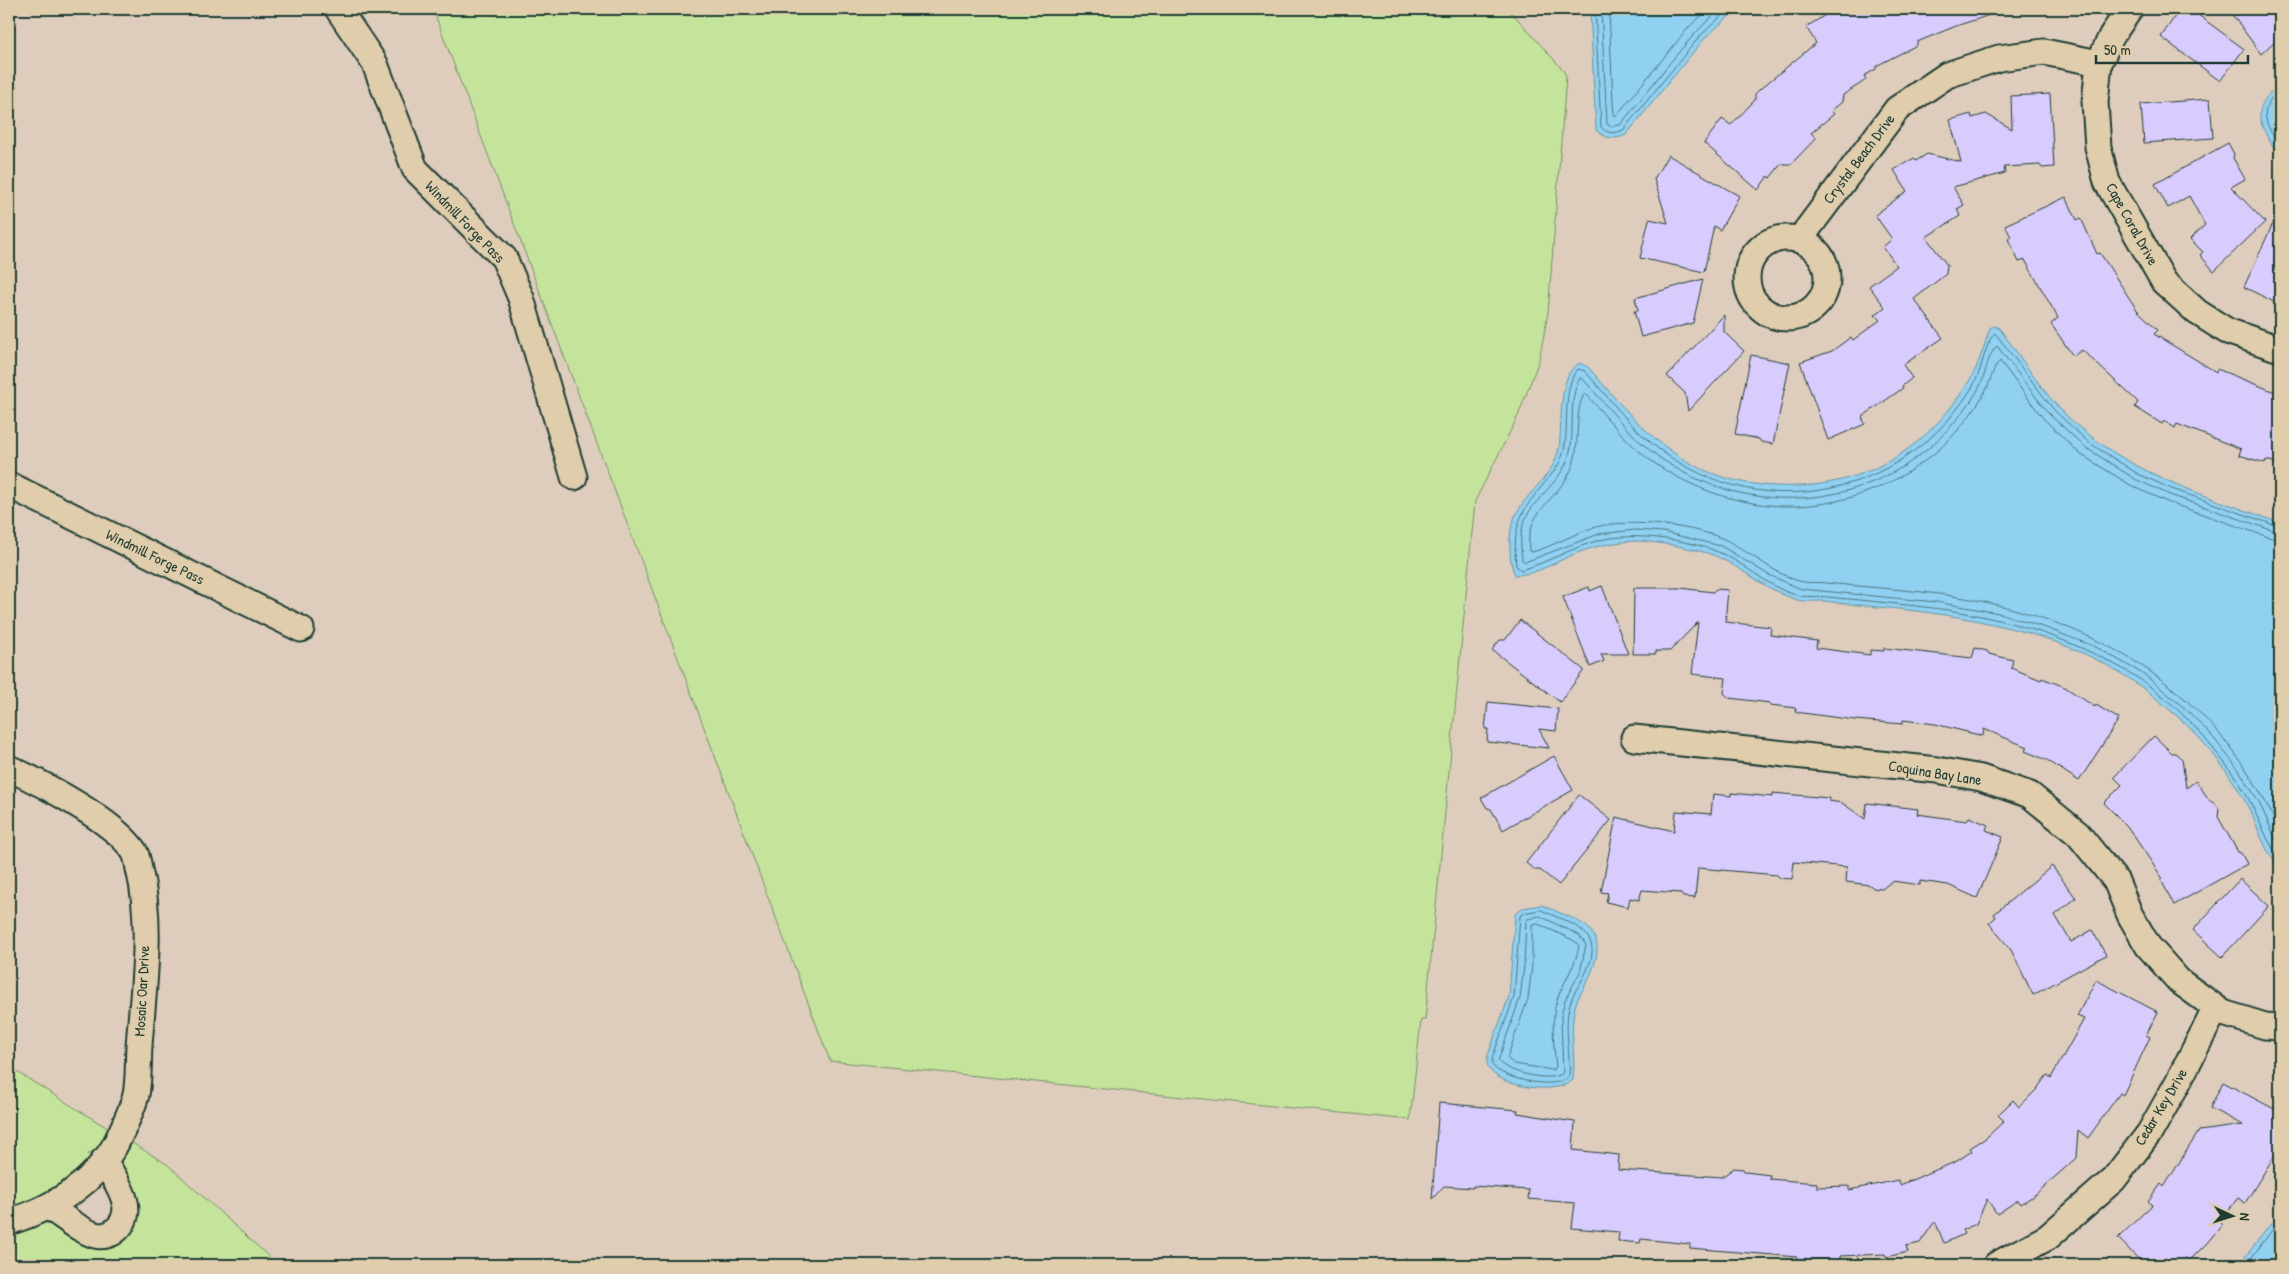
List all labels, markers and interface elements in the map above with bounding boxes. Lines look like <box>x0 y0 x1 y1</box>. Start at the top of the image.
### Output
scale bar <box>2096 32 2249 64</box>
text: 50 m <box>2104 39 2131 60</box>
street label: Crystal Beach Drive <box>1818 109 1899 208</box>
street label: Windmill Forge Pass <box>421 176 510 268</box>
street label: Cape Coral Drive <box>2101 179 2164 269</box>
street label: Windmill Forge Pass <box>103 524 208 590</box>
street label: Coquina Bay Lane <box>1887 755 1983 790</box>
street label: Mosaic Oar Drive <box>129 945 154 1037</box>
street label: Cedar Key Drive <box>2129 1064 2192 1149</box>
north arrow <box>2206 1192 2256 1242</box>
text: N <box>2236 1213 2255 1222</box>

